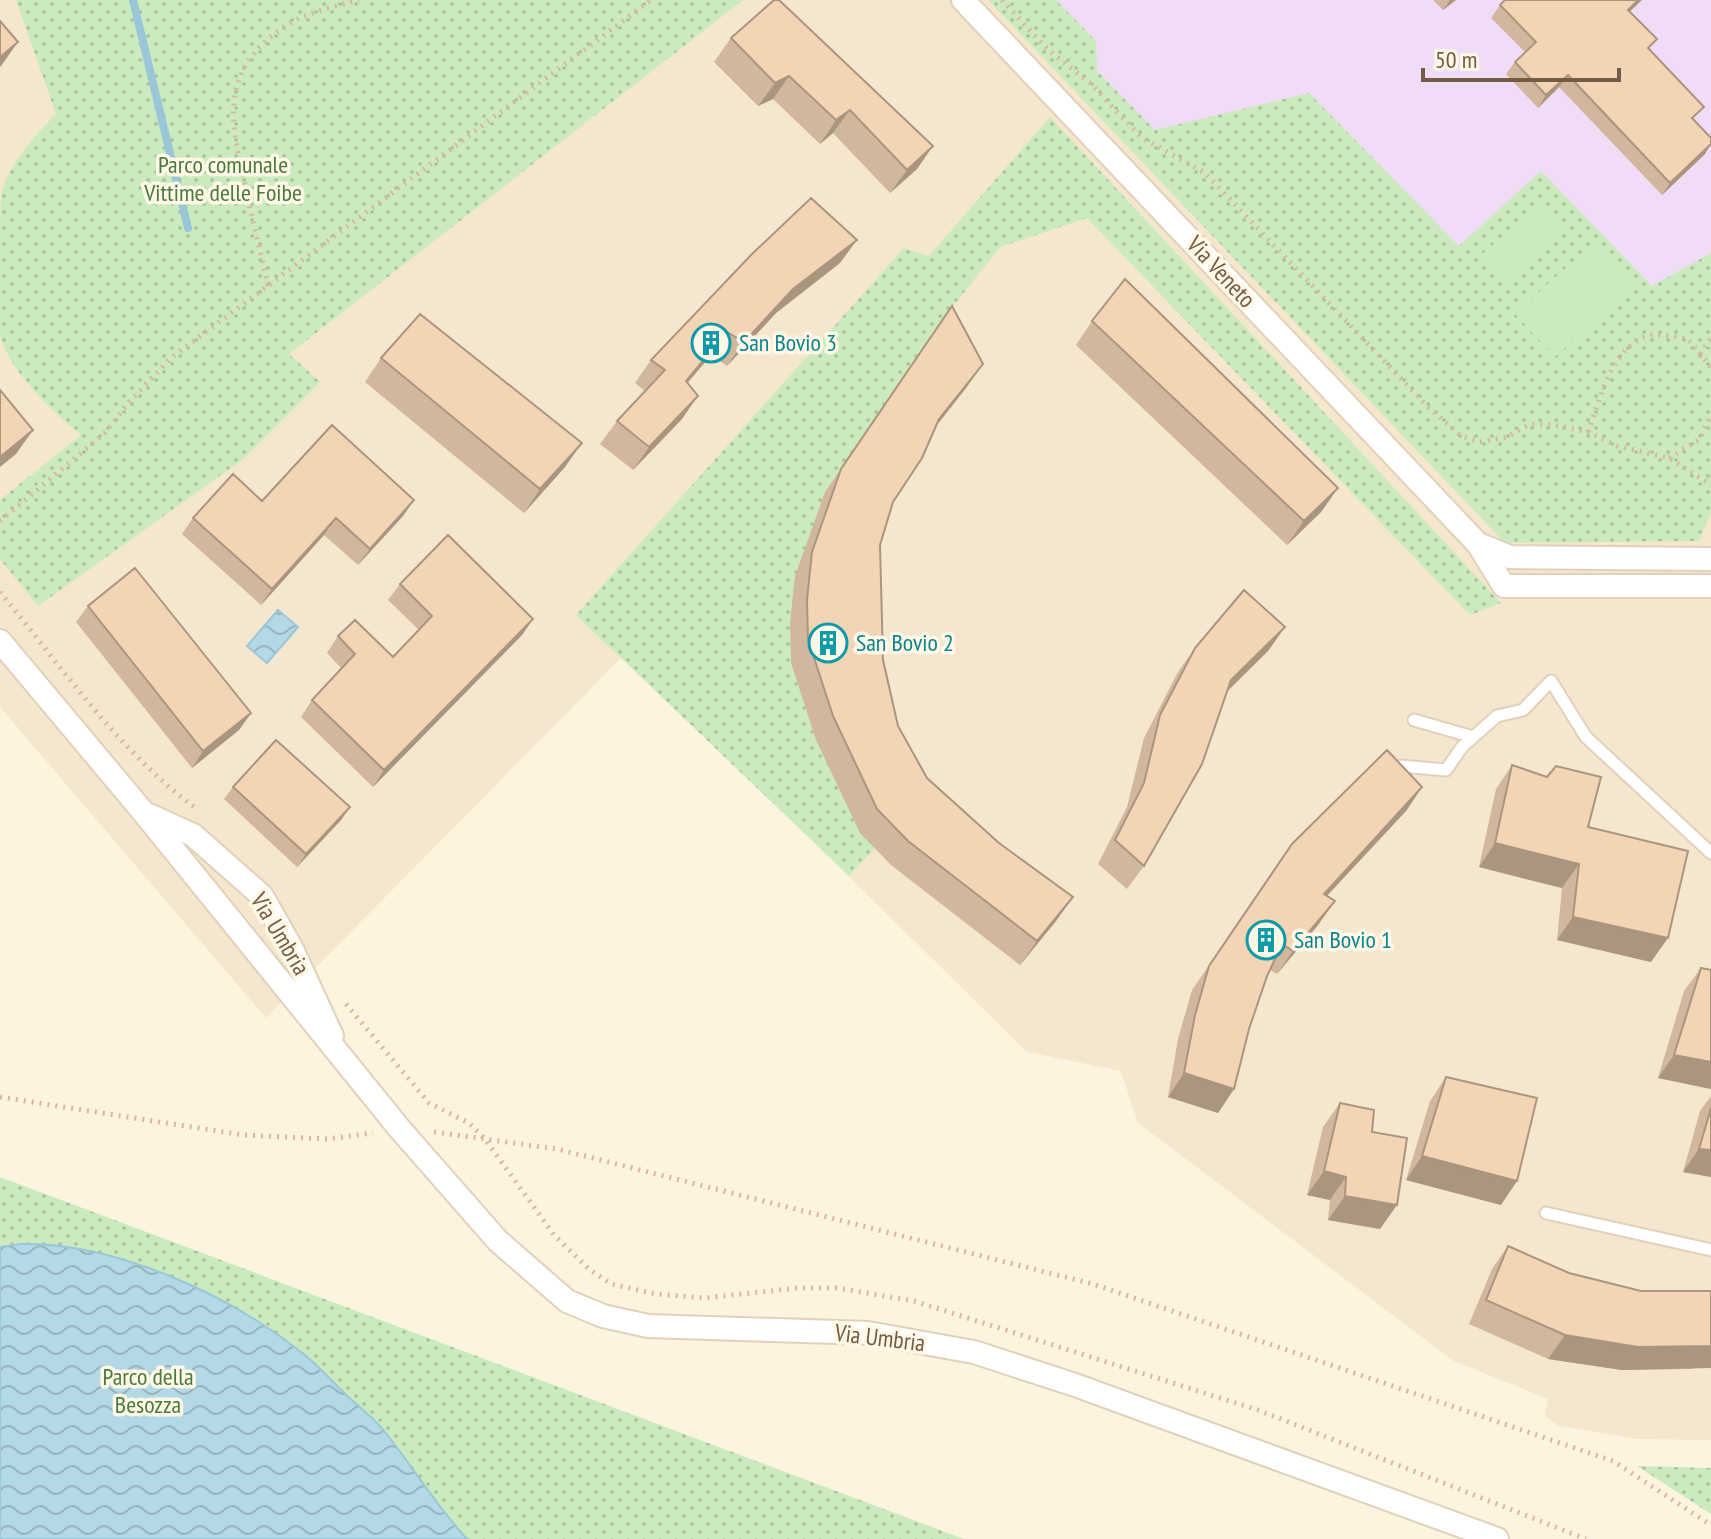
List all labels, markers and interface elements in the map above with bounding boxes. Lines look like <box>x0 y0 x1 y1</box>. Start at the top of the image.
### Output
scale bar <box>1423 32 1619 82</box>
text: 50 m <box>1435 44 1477 75</box>
park label: Parco comunale Vittime delle Foibe <box>143 149 302 208</box>
street label: Via Veneto <box>1180 228 1263 314</box>
building icon: San Bovio 3 <box>690 322 732 364</box>
place label: San Bovio 3 <box>739 327 837 358</box>
building icon: San Bovio 2 <box>807 622 849 664</box>
place label: San Bovio 2 <box>856 627 954 658</box>
street label: Via Umbria <box>243 886 317 981</box>
building icon: San Bovio 1 <box>1245 919 1287 961</box>
place label: San Bovio 1 <box>1294 924 1392 955</box>
street label: Via Umbria <box>832 1316 927 1358</box>
park label: Parco della Besozza <box>102 1361 194 1420</box>

